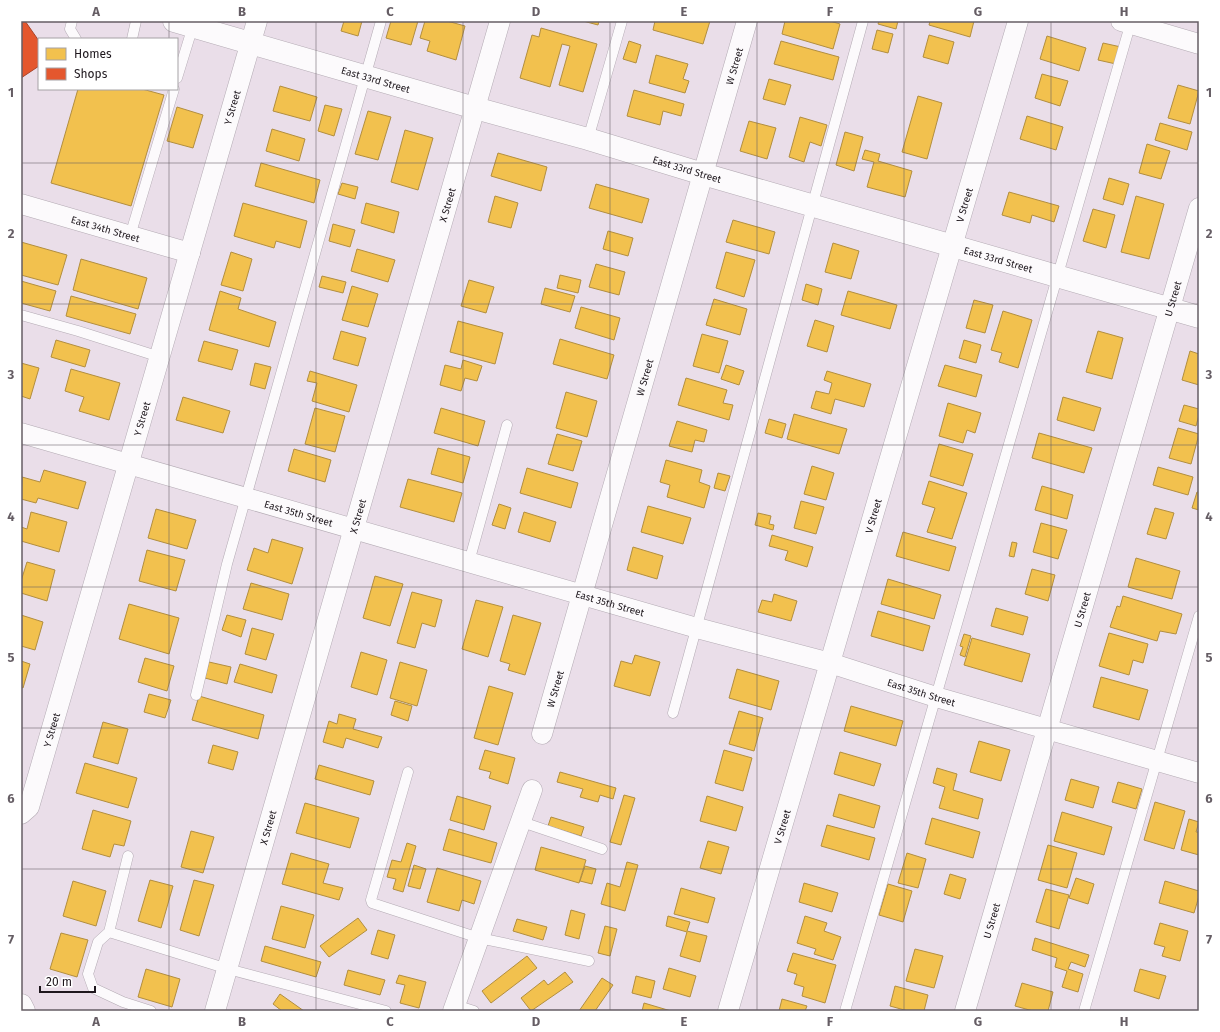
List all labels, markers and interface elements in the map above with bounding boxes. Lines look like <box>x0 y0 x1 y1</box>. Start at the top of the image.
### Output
text: A <box>91 4 100 19</box>
text: B <box>238 4 246 19</box>
text: C <box>386 4 394 19</box>
text: D <box>532 4 541 19</box>
text: E <box>681 4 688 19</box>
text: F <box>827 4 834 19</box>
text: G <box>974 4 982 19</box>
text: H <box>1120 4 1128 19</box>
legend <box>38 38 178 90</box>
street label: W Street <box>724 46 746 86</box>
text: Homes <box>74 47 112 61</box>
street label: East 33rd Street <box>340 65 412 96</box>
text: Shops <box>74 67 108 81</box>
text: 1 <box>8 85 14 100</box>
text: 1 <box>1206 85 1212 100</box>
street label: Y Street <box>222 89 244 126</box>
street label: East 33rd Street <box>651 154 723 186</box>
street label: X Street <box>437 186 459 224</box>
street label: V Street <box>954 186 976 224</box>
street label: East 34th Street <box>69 214 141 245</box>
text: 2 <box>8 226 15 241</box>
text: 2 <box>1206 226 1213 241</box>
street label: East 33rd Street <box>962 245 1034 276</box>
street label: U Street <box>1163 279 1185 318</box>
street label: W Street <box>634 357 657 398</box>
text: 3 <box>7 367 15 382</box>
text: 3 <box>1205 367 1213 382</box>
street label: Y Street <box>132 400 153 438</box>
street label: X Street <box>348 497 369 535</box>
street label: V Street <box>863 497 885 535</box>
street label: East 35th Street <box>263 498 334 530</box>
text: 4 <box>7 509 15 524</box>
text: 4 <box>1205 509 1213 524</box>
street label: East 35th Street <box>574 588 646 620</box>
street label: U Street <box>1072 590 1094 629</box>
text: 5 <box>8 650 15 665</box>
text: 5 <box>1206 650 1213 665</box>
street label: W Street <box>545 669 567 709</box>
street label: East 35th Street <box>885 677 957 709</box>
street label: Y Street <box>42 711 63 749</box>
text: 6 <box>7 791 15 806</box>
text: 6 <box>1205 791 1213 806</box>
street label: V Street <box>772 808 794 846</box>
street label: X Street <box>258 809 280 846</box>
street label: U Street <box>981 901 1003 940</box>
text: 7 <box>8 932 14 947</box>
text: 7 <box>1206 932 1212 947</box>
scale bar <box>40 968 95 994</box>
text: 20 m <box>46 975 72 989</box>
text: A <box>91 1014 100 1029</box>
text: B <box>238 1014 246 1029</box>
text: C <box>386 1014 394 1029</box>
text: D <box>532 1014 541 1029</box>
text: E <box>681 1014 688 1029</box>
text: F <box>827 1014 834 1029</box>
text: G <box>974 1014 982 1029</box>
text: H <box>1120 1014 1128 1029</box>

